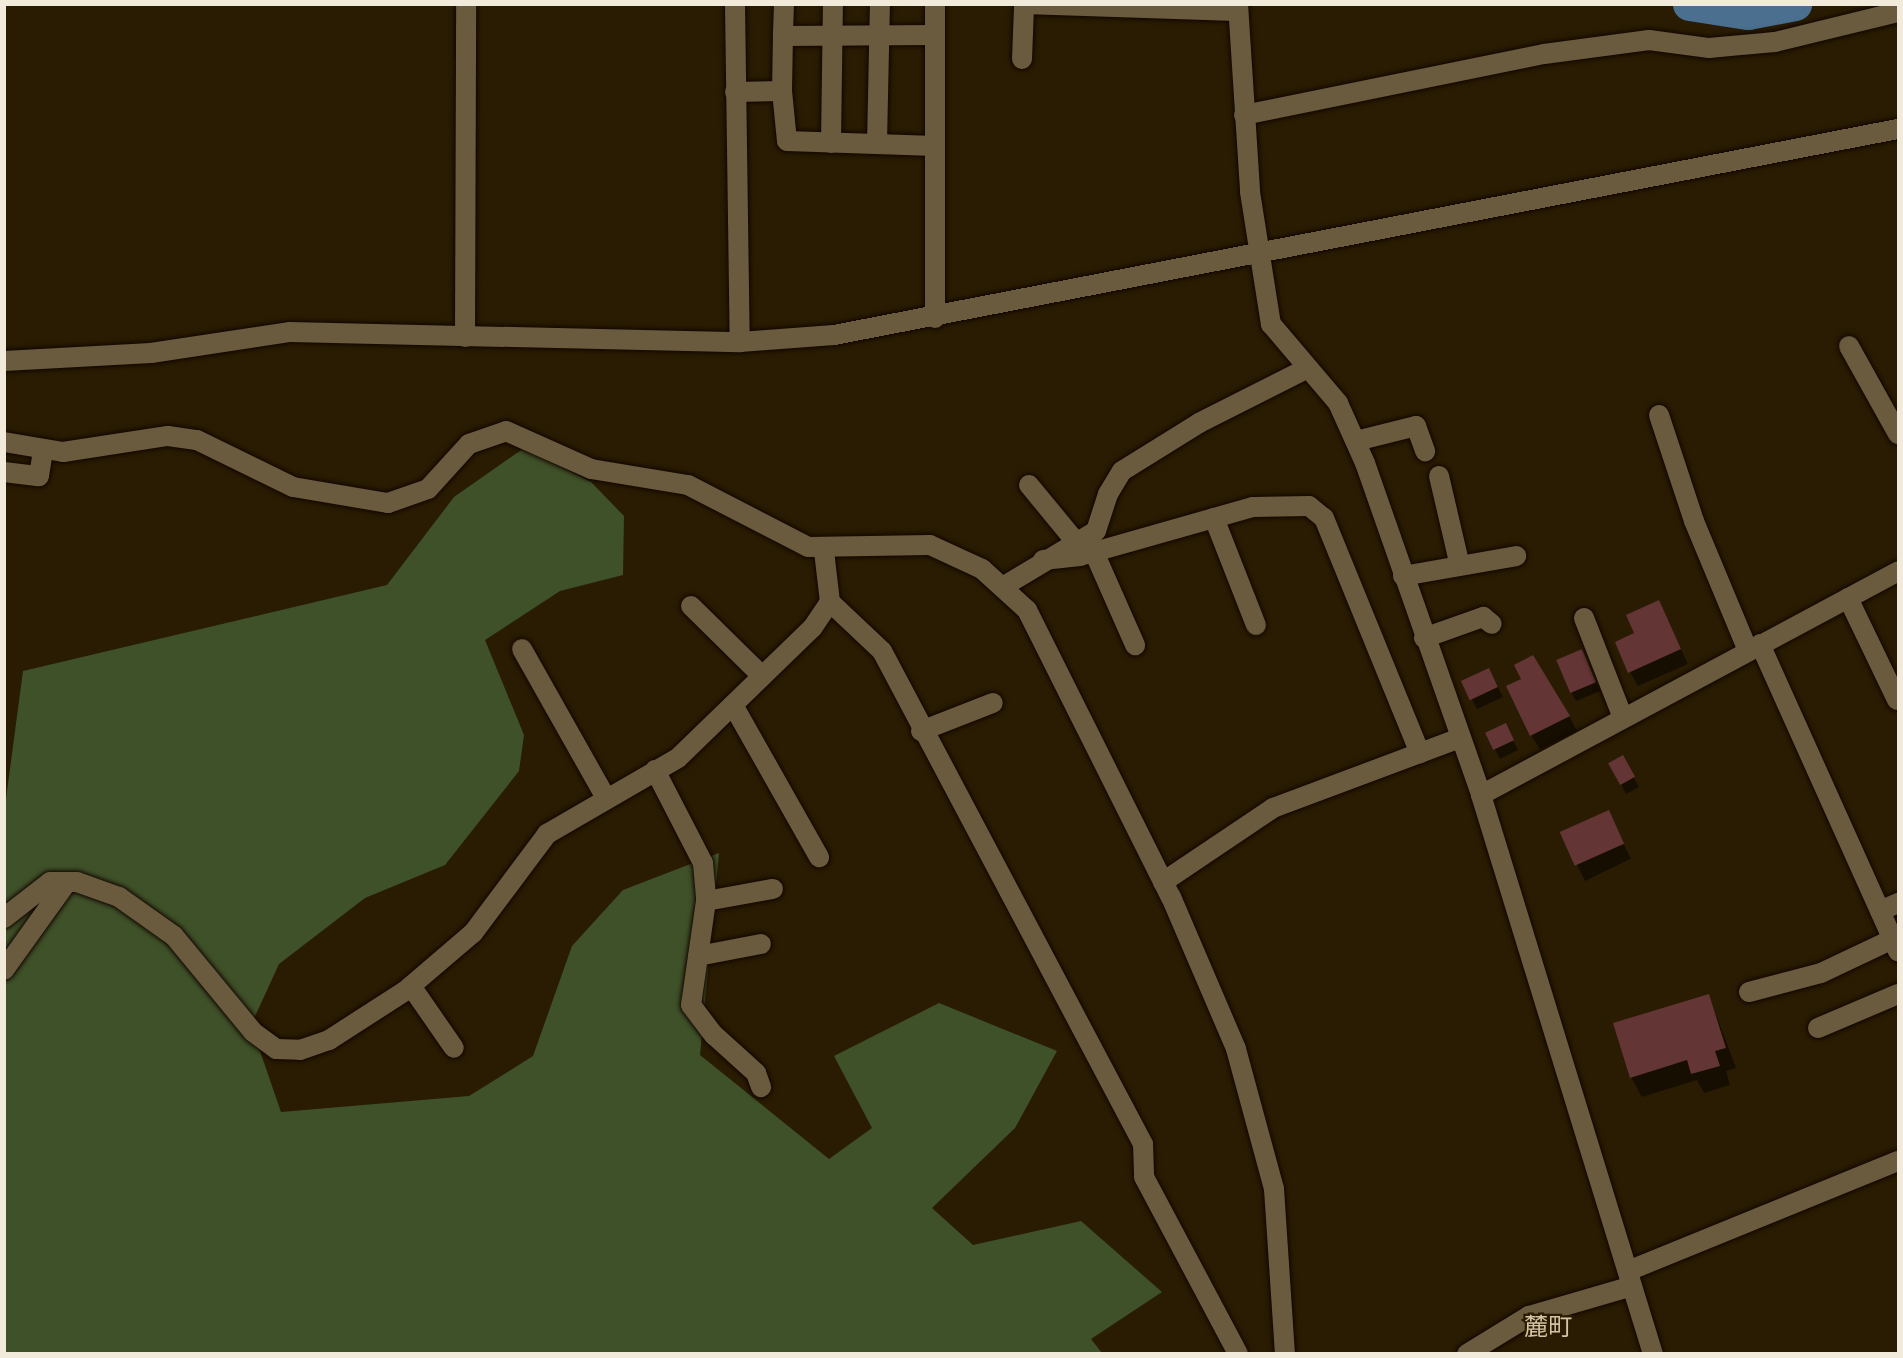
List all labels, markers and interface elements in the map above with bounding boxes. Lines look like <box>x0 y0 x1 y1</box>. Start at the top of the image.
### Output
district label: 麓町 <box>1524 1312 1572 1340</box>

